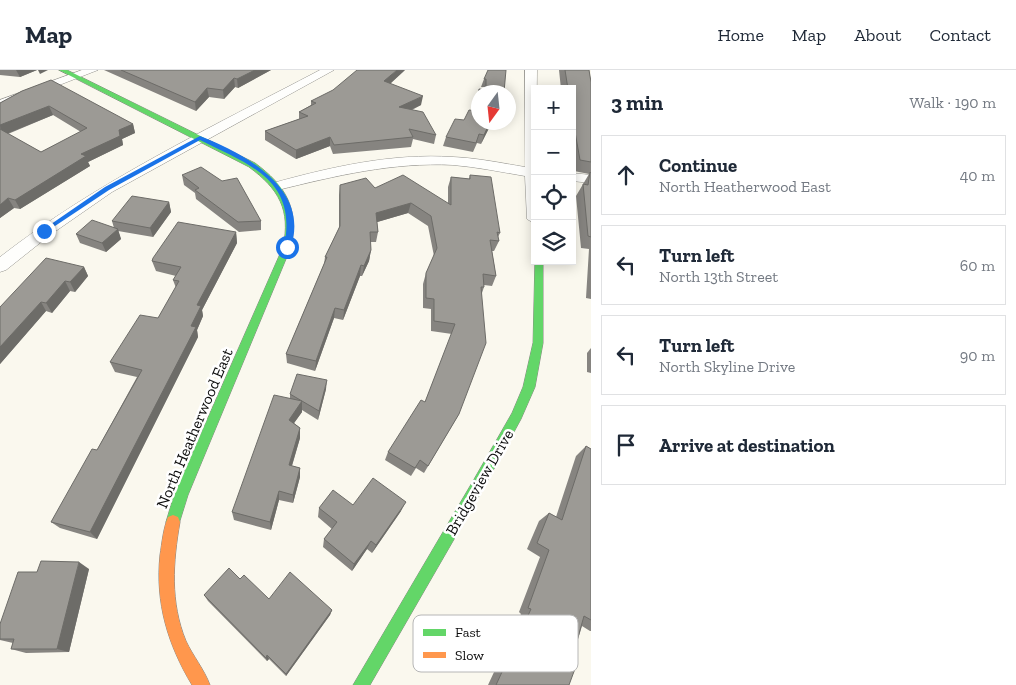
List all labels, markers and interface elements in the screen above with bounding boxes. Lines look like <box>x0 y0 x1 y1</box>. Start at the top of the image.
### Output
text: Map <box>25 20 72 49</box>
text: Home <box>717 24 764 46</box>
text: Map <box>792 24 826 46</box>
text: About <box>854 24 901 46</box>
text: Contact <box>929 24 991 46</box>
north arrow <box>471 85 516 130</box>
map controls <box>531 85 576 265</box>
button: + <box>531 85 576 130</box>
text: 3 min <box>611 90 663 115</box>
text: Walk · 190 m <box>909 93 996 112</box>
button: − <box>531 130 576 175</box>
text: Continue <box>659 154 737 177</box>
icon: ahead <box>612 161 640 189</box>
text: 40 m <box>960 166 995 185</box>
button: locate <box>531 175 576 220</box>
text: North Heatherwood East <box>659 177 831 196</box>
route end <box>33 220 56 243</box>
button: layers <box>531 220 576 265</box>
route start <box>276 236 299 259</box>
text: Turn left <box>659 244 734 267</box>
icon: left <box>612 251 640 279</box>
text: 60 m <box>960 256 995 275</box>
text: North 13th Street <box>659 267 778 286</box>
text: Turn left <box>659 334 734 357</box>
icon: left <box>612 341 640 369</box>
street label: North Heatherwood East <box>152 345 237 511</box>
text: 90 m <box>960 346 995 365</box>
text: North Skyline Drive <box>659 357 795 376</box>
street label: Bridgeview Drive <box>441 426 517 538</box>
icon: arrive <box>612 431 640 459</box>
text: Arrive at destination <box>659 434 835 457</box>
legend <box>413 615 578 672</box>
text: Fast <box>455 624 482 641</box>
text: Slow <box>455 647 484 664</box>

